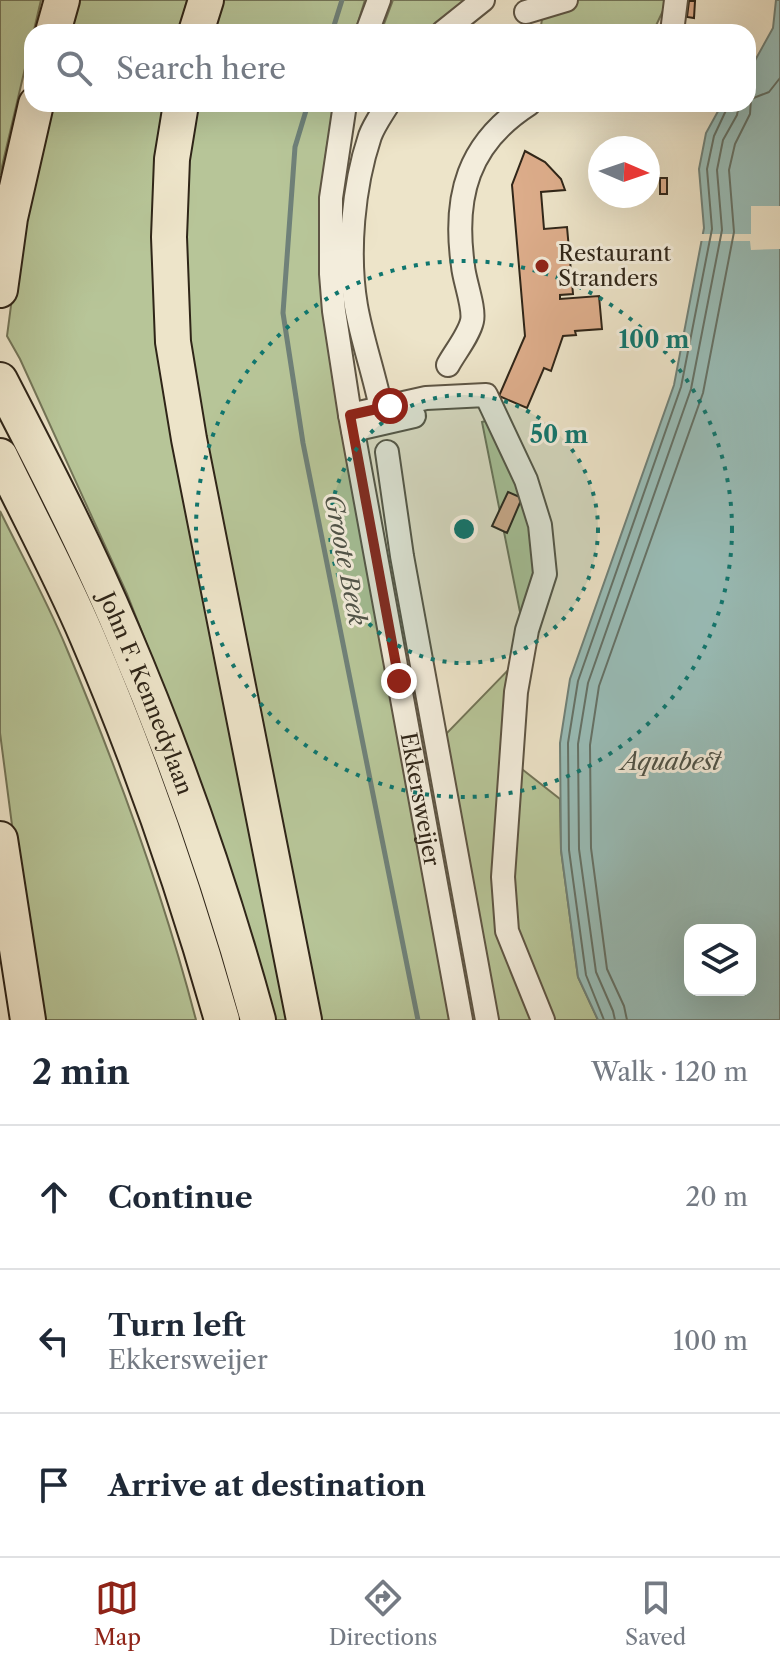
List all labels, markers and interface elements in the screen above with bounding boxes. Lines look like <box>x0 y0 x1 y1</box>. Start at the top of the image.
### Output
search box <box>24 24 756 112</box>
icon: search <box>52 46 96 90</box>
text: Search here <box>116 50 286 87</box>
north arrow <box>588 136 660 208</box>
place label: Restaurant Stranders <box>558 240 671 292</box>
marker: Restaurant Stranders <box>533 257 551 275</box>
text: 100 m <box>618 325 690 354</box>
route start <box>372 388 408 424</box>
text: 50 m <box>530 420 588 449</box>
water label: Groote Beek <box>319 492 372 628</box>
centre of rings <box>450 515 478 543</box>
street label: John F. Kennedylaan <box>91 585 199 799</box>
route end <box>381 663 417 699</box>
street label: Ekkersweijer <box>395 730 445 868</box>
water label: Aquabest <box>617 747 722 776</box>
map controls <box>684 924 756 996</box>
button: layers <box>684 924 756 996</box>
text: 2 min <box>32 1051 130 1093</box>
text: Walk · 120 m <box>591 1056 748 1088</box>
icon: ahead <box>32 1175 76 1219</box>
text: Continue <box>108 1179 253 1216</box>
text: 20 m <box>685 1181 748 1213</box>
text: Turn left <box>108 1307 245 1344</box>
icon: left <box>32 1319 76 1363</box>
text: 100 m <box>673 1325 748 1357</box>
text: Ekkersweijer <box>108 1344 268 1376</box>
icon: arrive <box>32 1463 76 1507</box>
text: Arrive at destination <box>108 1467 426 1504</box>
tab: Map <box>94 1576 141 1651</box>
tab: Directions <box>329 1576 437 1651</box>
tab: Saved <box>625 1576 686 1651</box>

